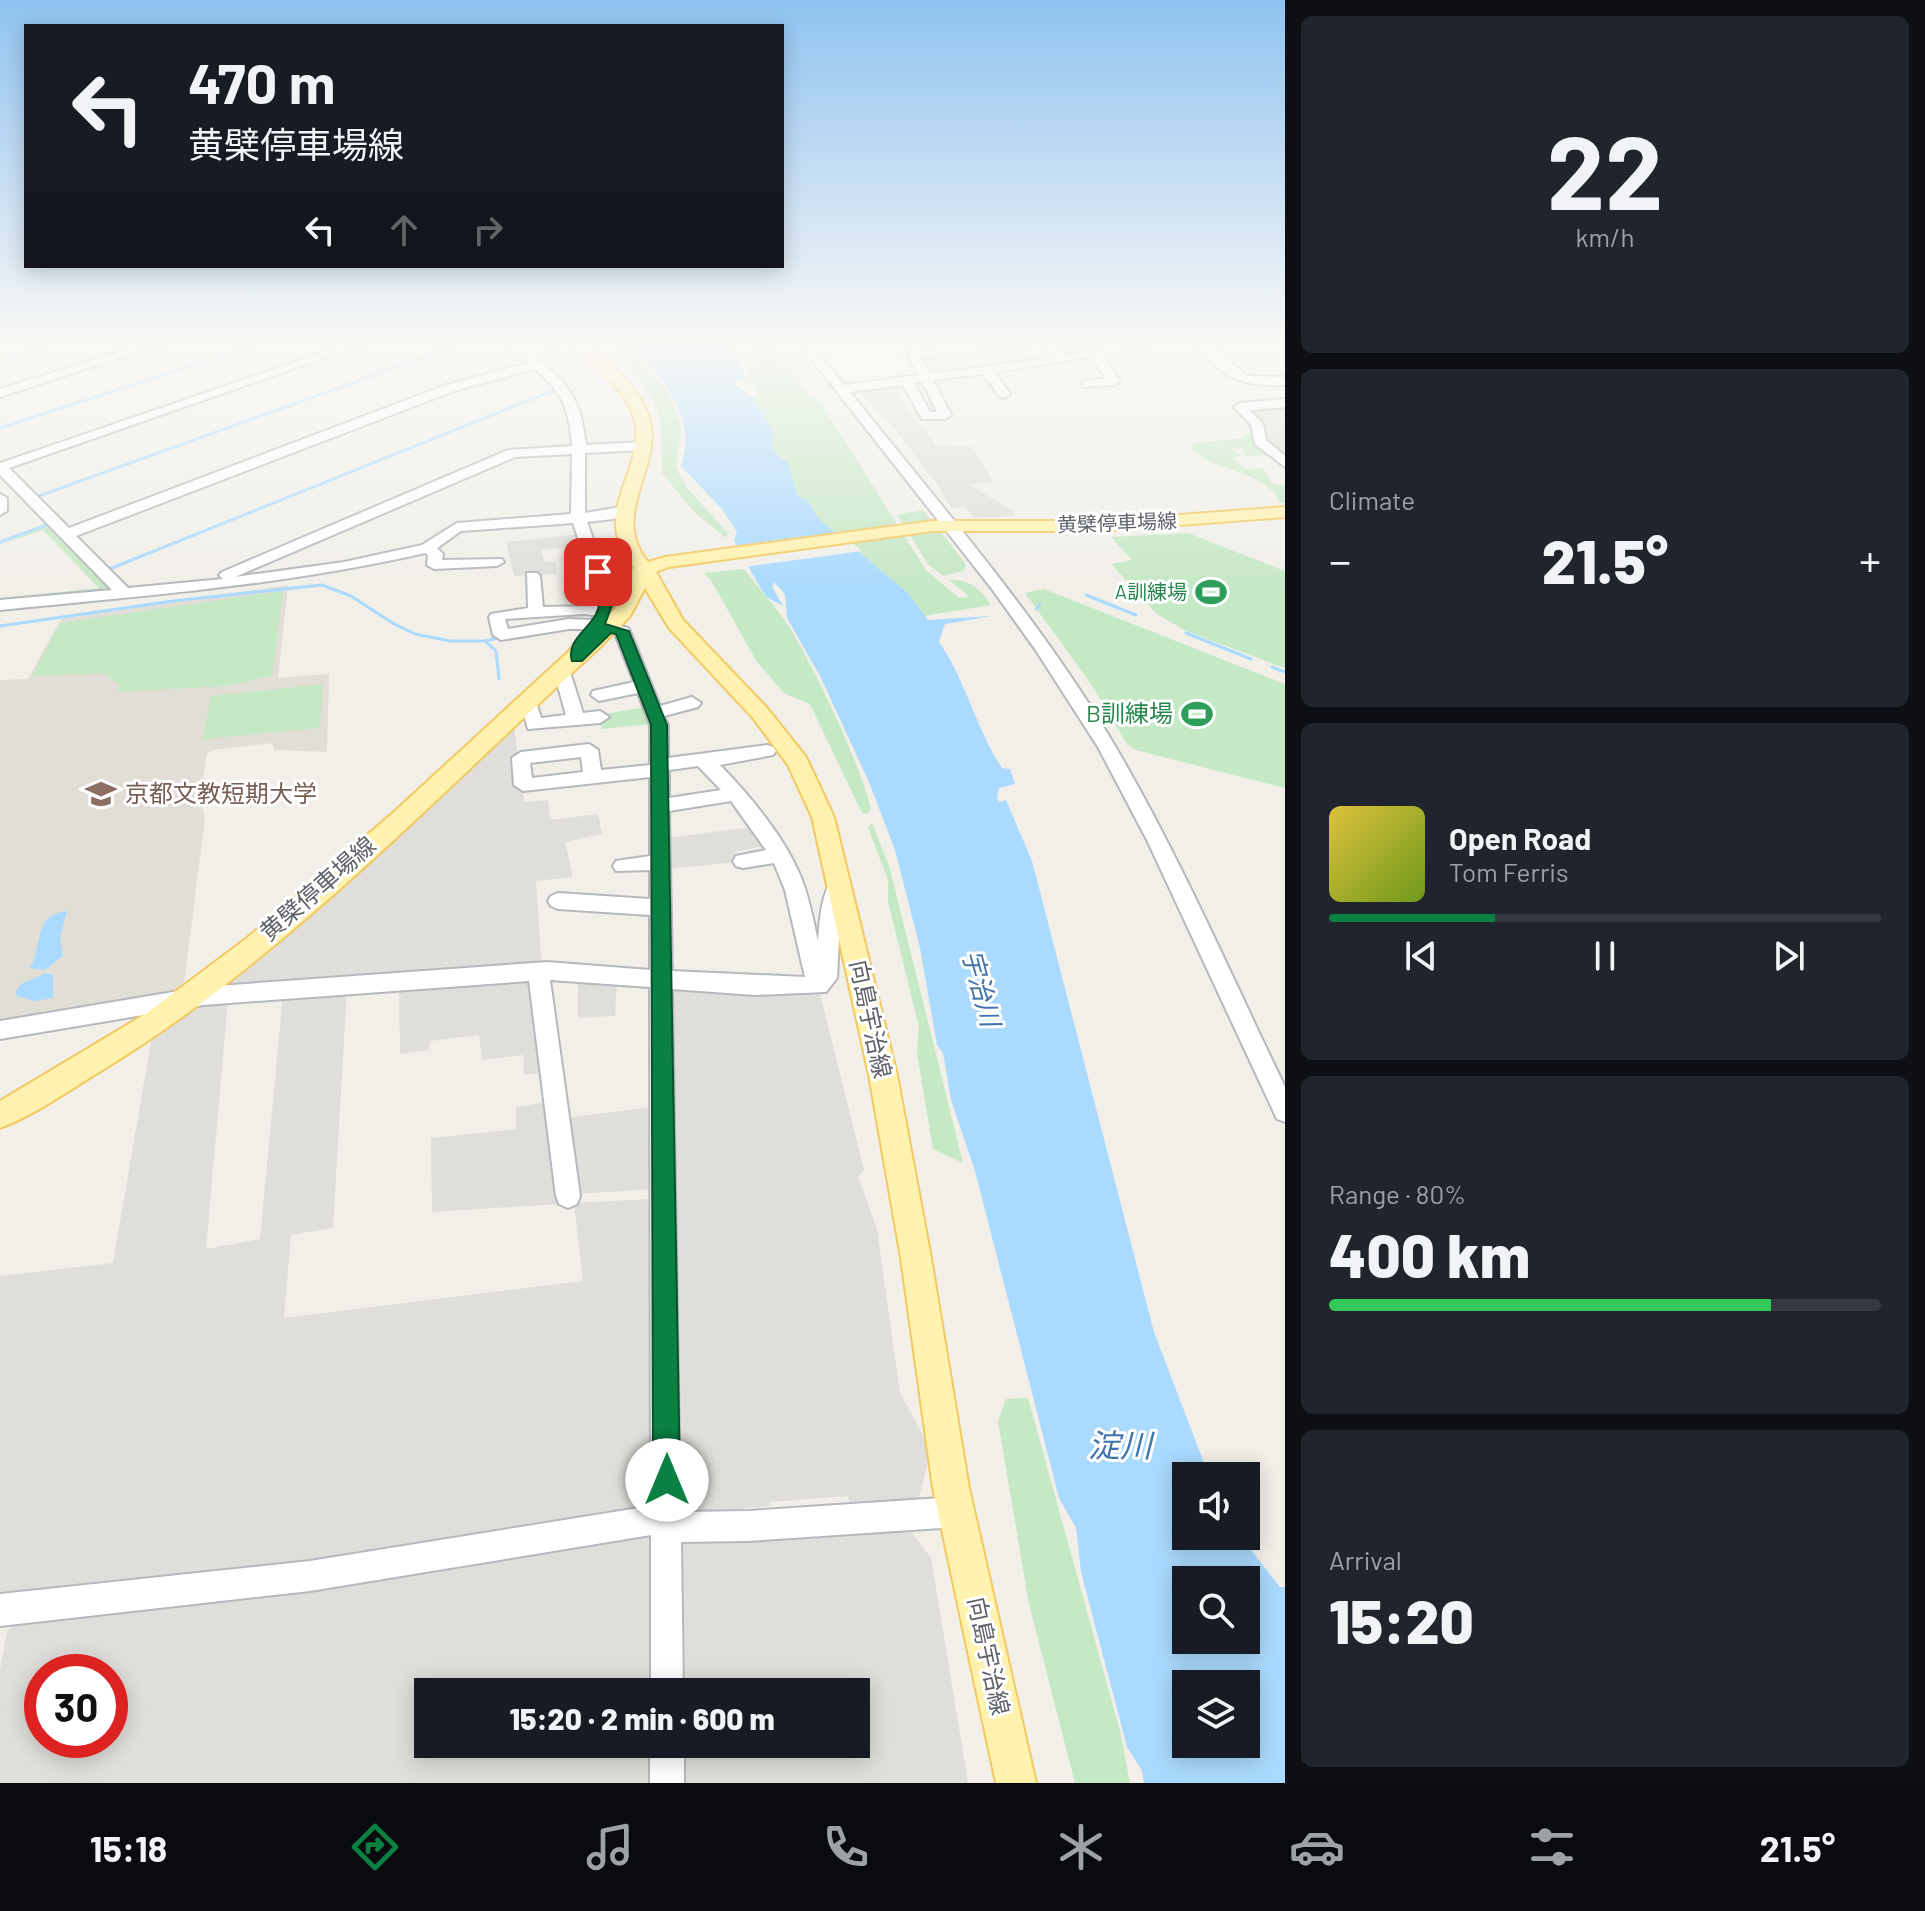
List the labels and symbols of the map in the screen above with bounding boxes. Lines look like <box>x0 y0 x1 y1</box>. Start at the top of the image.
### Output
street label: 黄檗停車場線 <box>1057 508 1177 536</box>
pin <box>564 538 632 606</box>
sports icon: A訓練場 <box>1194 575 1228 609</box>
place label: A訓練場 <box>1115 579 1187 603</box>
sports icon: B訓練場 <box>1180 697 1214 731</box>
place label: B訓練場 <box>1086 698 1173 727</box>
school or university icon: 京都文教短期大学 <box>84 777 118 811</box>
place label: 京都文教短期大学 <box>125 778 317 807</box>
street label: 黄檗停車場線 <box>253 830 381 946</box>
water label: 宇治川 <box>957 946 1008 1032</box>
street label: 向島宇治線 <box>845 957 898 1080</box>
water label: 淀川 <box>1088 1425 1155 1463</box>
position arrow <box>625 1438 709 1522</box>
street label: 向島宇治線 <box>963 1594 1016 1717</box>
speed limit sign: 30 <box>24 1654 128 1758</box>

